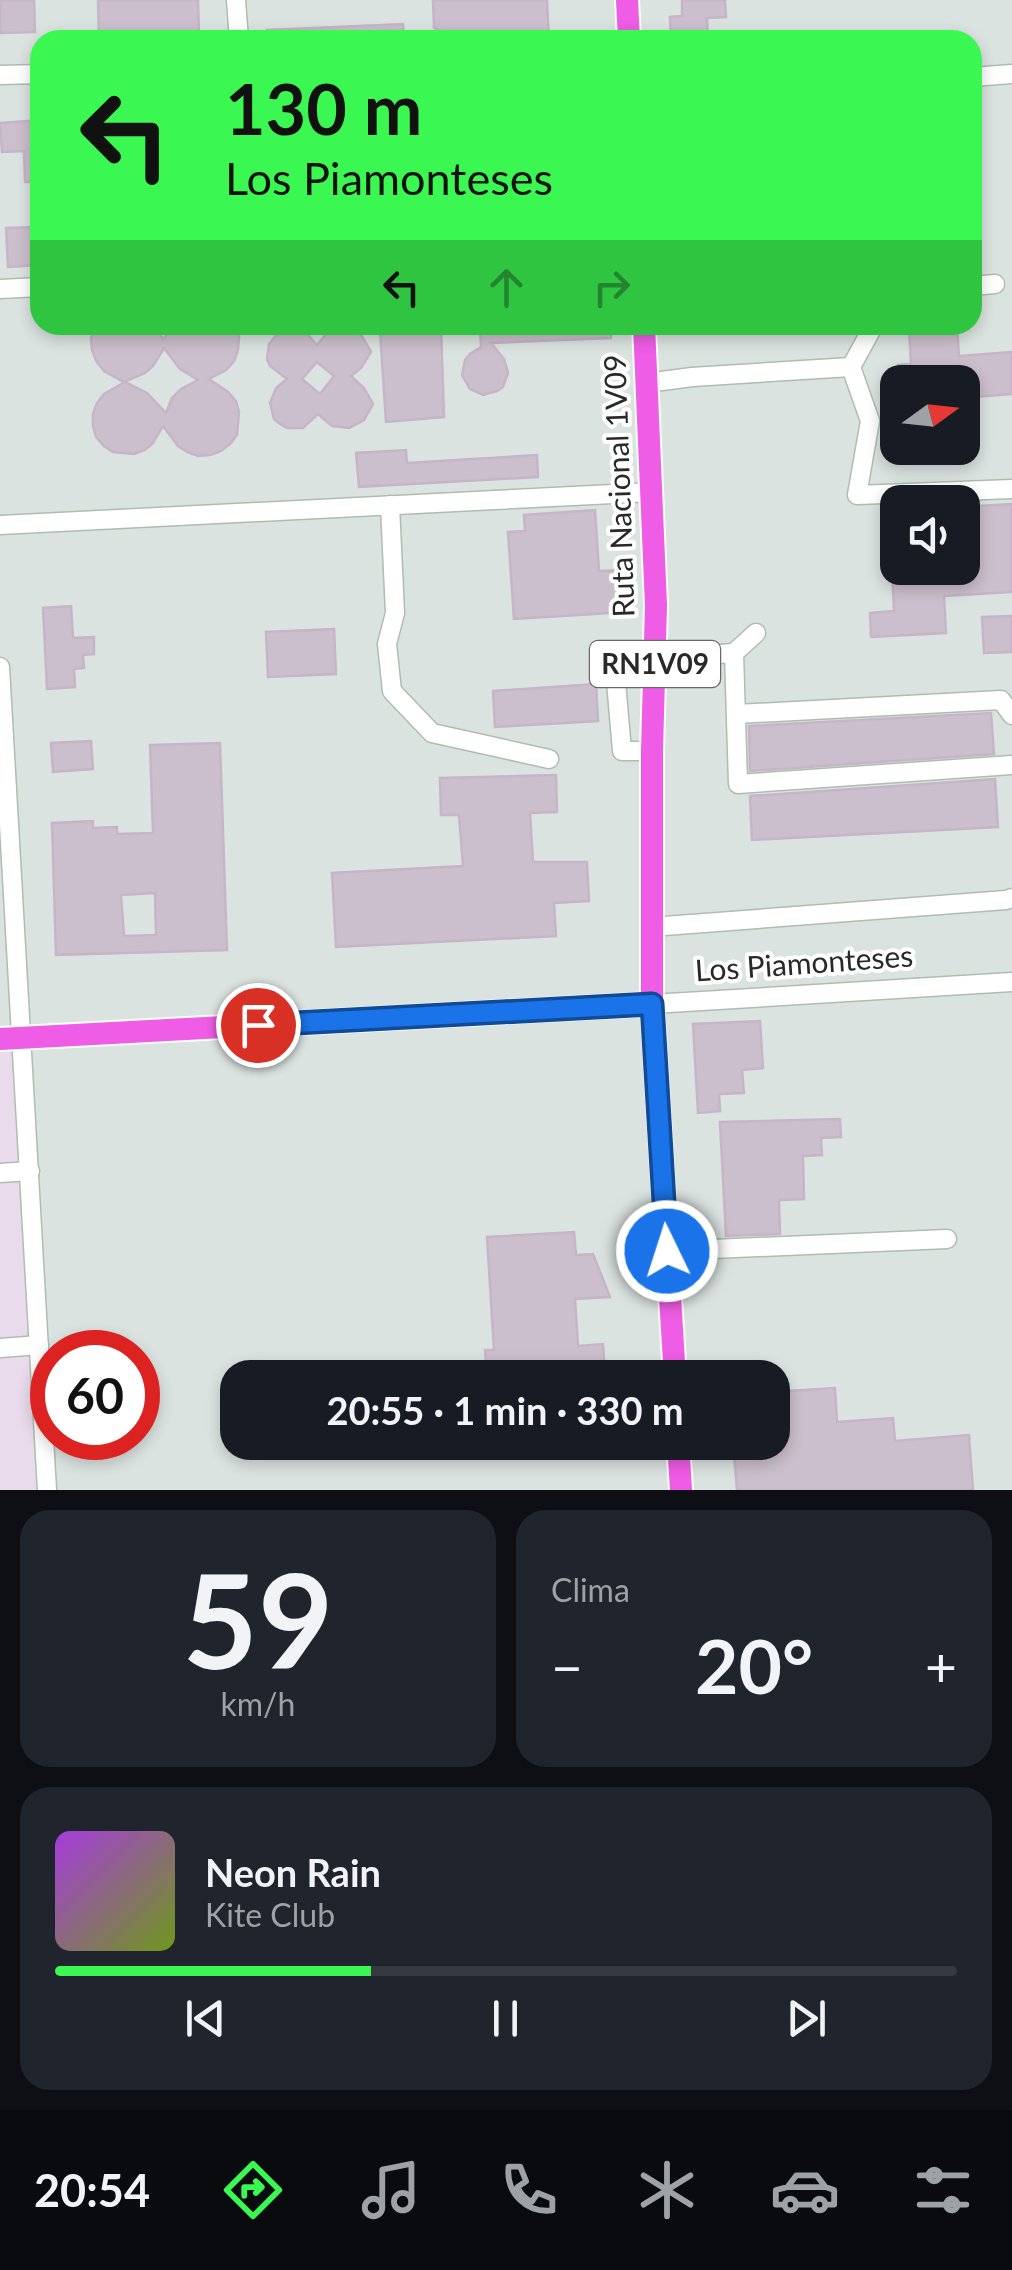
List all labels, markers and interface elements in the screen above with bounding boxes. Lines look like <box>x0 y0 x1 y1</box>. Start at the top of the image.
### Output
text: 130 m <box>225 66 422 150</box>
icon: left <box>60 70 190 200</box>
text: Los Piamonteses <box>225 151 553 205</box>
icon: left <box>374 260 429 315</box>
icon: ahead <box>479 260 534 315</box>
icon: right <box>584 260 639 315</box>
street label: Ruta Nacional 1V09 <box>595 354 641 618</box>
north arrow <box>880 365 980 465</box>
map controls <box>880 365 980 585</box>
button: sound <box>880 485 980 585</box>
road number: RN1V09 <box>590 641 720 687</box>
street label: Los Piamonteses <box>694 936 914 988</box>
pin <box>216 983 301 1068</box>
icon: arrive <box>231 998 286 1053</box>
position arrow <box>615 1199 719 1303</box>
speed limit sign: 60 <box>30 1330 160 1460</box>
text: 20:55 · 1 min · 330 m <box>326 1387 684 1433</box>
text: 59 <box>183 1541 333 1697</box>
text: Clima <box>551 1570 630 1609</box>
text: 20° <box>695 1620 813 1710</box>
text: − <box>551 1633 583 1699</box>
text: + <box>925 1633 957 1699</box>
text: km/h <box>221 1684 295 1723</box>
text: Neon Rain <box>205 1849 381 1895</box>
text: Kite Club <box>205 1895 335 1934</box>
icon: previous <box>178 1991 233 2046</box>
icon: pause <box>478 1991 533 2046</box>
icon: next <box>779 1991 834 2046</box>
icon: directions <box>218 2155 288 2225</box>
icon: music <box>356 2155 426 2225</box>
icon: phone <box>494 2155 564 2225</box>
icon: climate <box>632 2155 702 2225</box>
icon: car <box>770 2155 840 2225</box>
icon: filters <box>908 2155 978 2225</box>
text: 20:54 <box>34 2163 150 2217</box>

